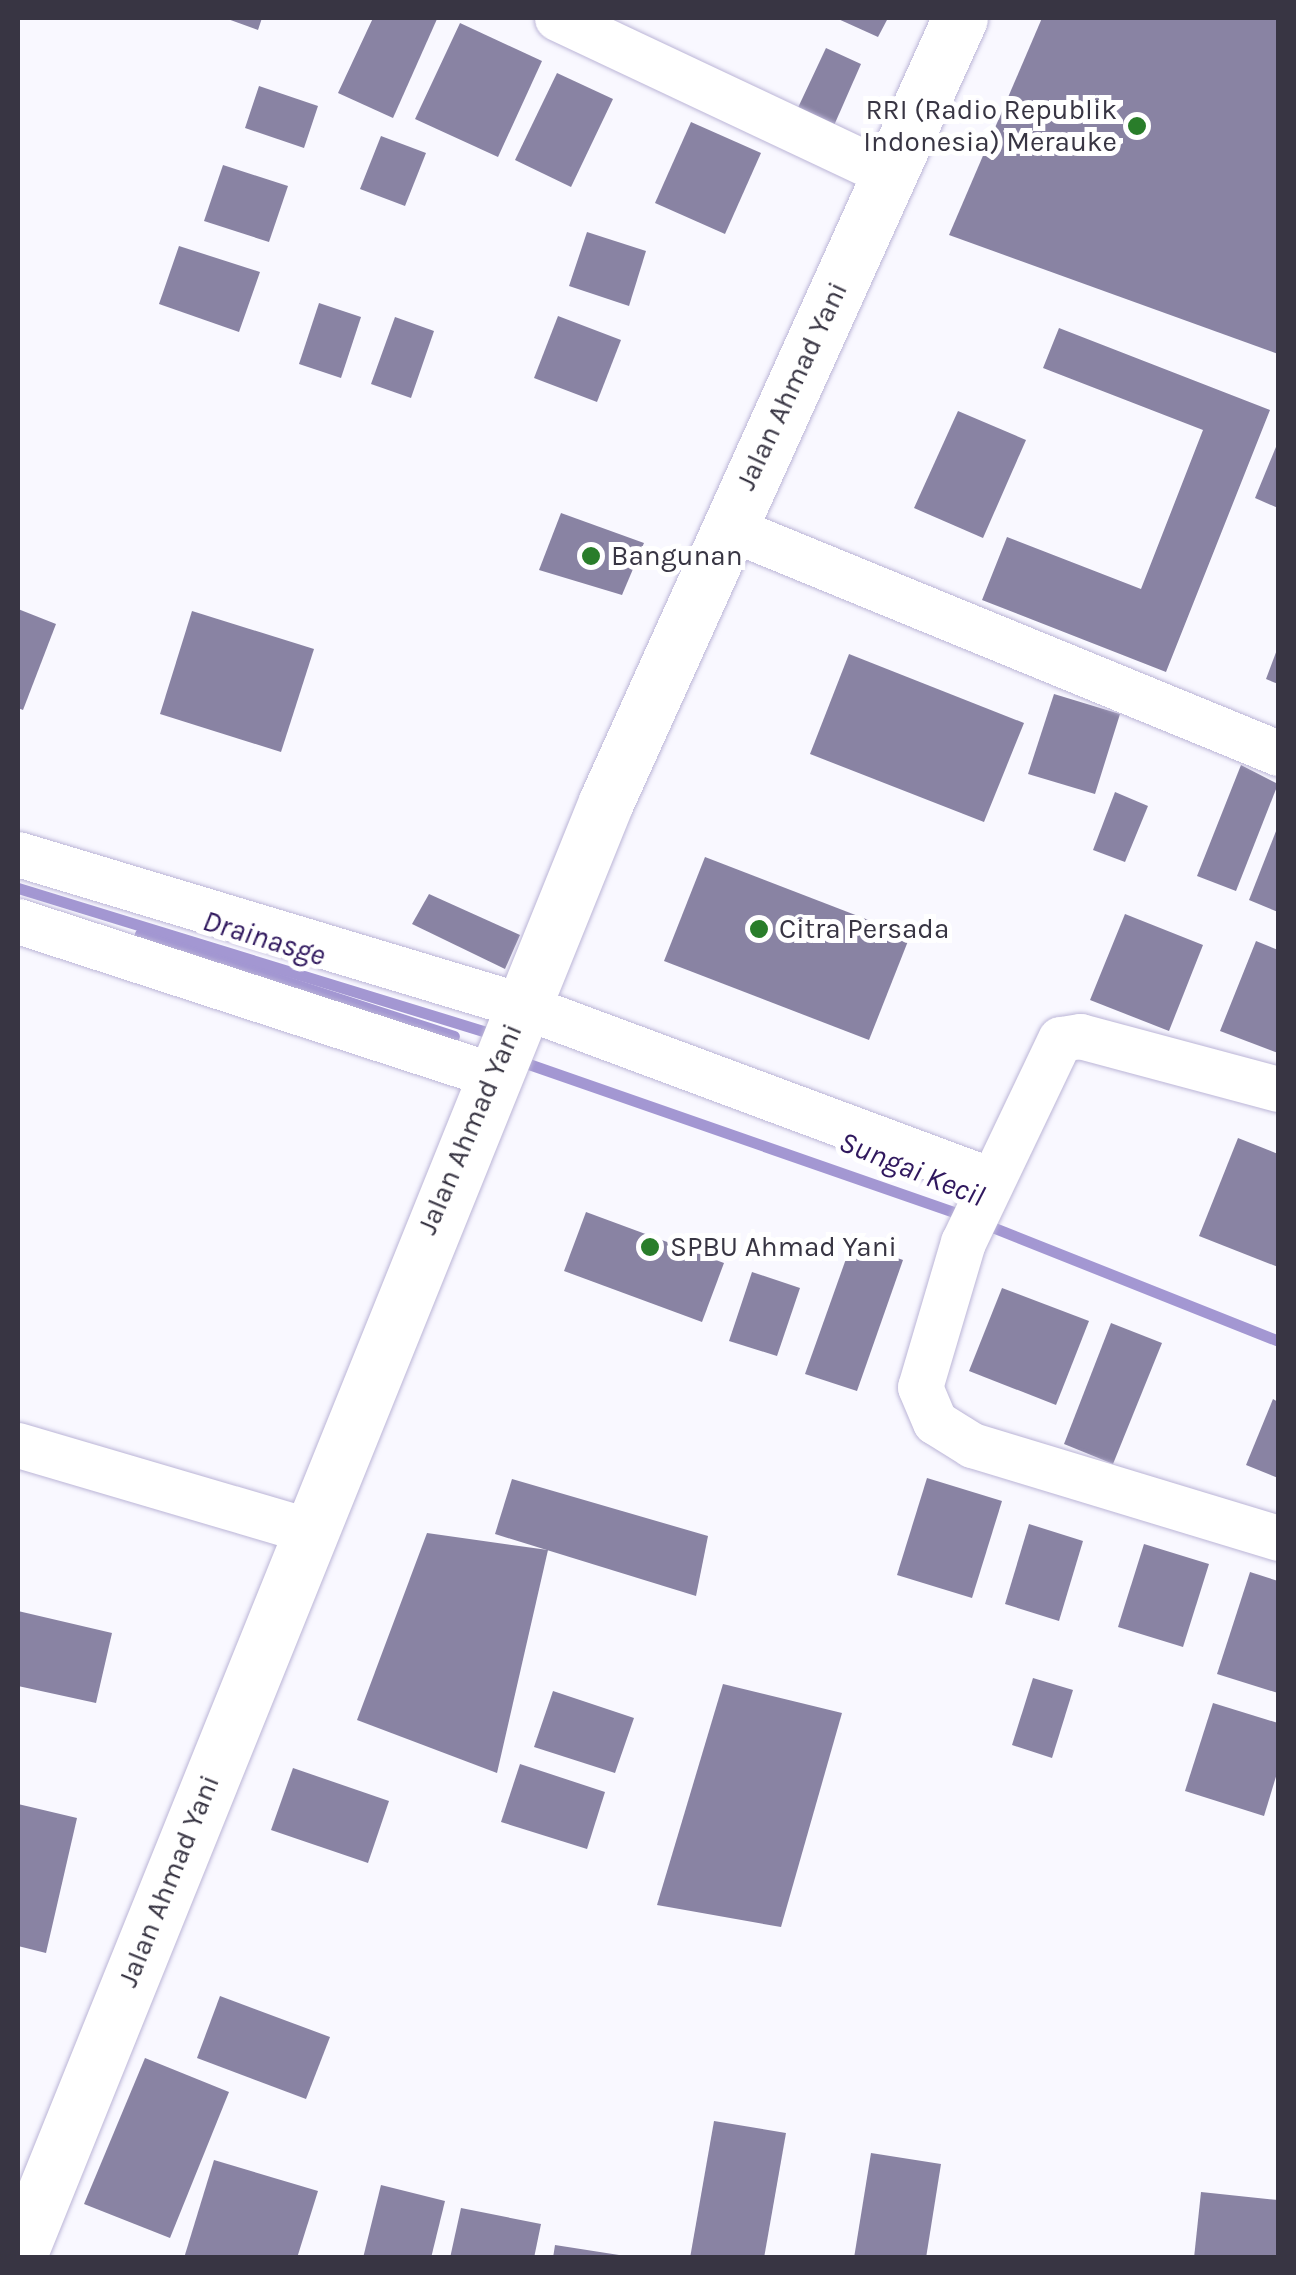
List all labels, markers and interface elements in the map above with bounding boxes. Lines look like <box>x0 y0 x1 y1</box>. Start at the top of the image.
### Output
place label: RRI (Radio Republik Indonesia) Merauke <box>863 93 1117 159</box>
marker: RRI (Radio Republik Indonesia) Merauke <box>1126 115 1148 137</box>
street label: Jalan Ahmad Yani <box>729 277 855 495</box>
place label: Bangunan <box>611 539 743 573</box>
marker: Bangunan <box>580 545 602 567</box>
water label: Drainasge <box>198 902 330 974</box>
place label: Citra Persada <box>779 912 949 946</box>
marker: Citra Persada <box>748 918 770 940</box>
street label: Jalan Ahmad Yani <box>410 1019 530 1239</box>
water label: Sungai Kecil <box>834 1124 990 1214</box>
place label: SPBU Ahmad Yani <box>670 1230 897 1264</box>
marker: SPBU Ahmad Yani <box>639 1236 661 1258</box>
street label: Jalan Ahmad Yani <box>111 1770 227 1992</box>

